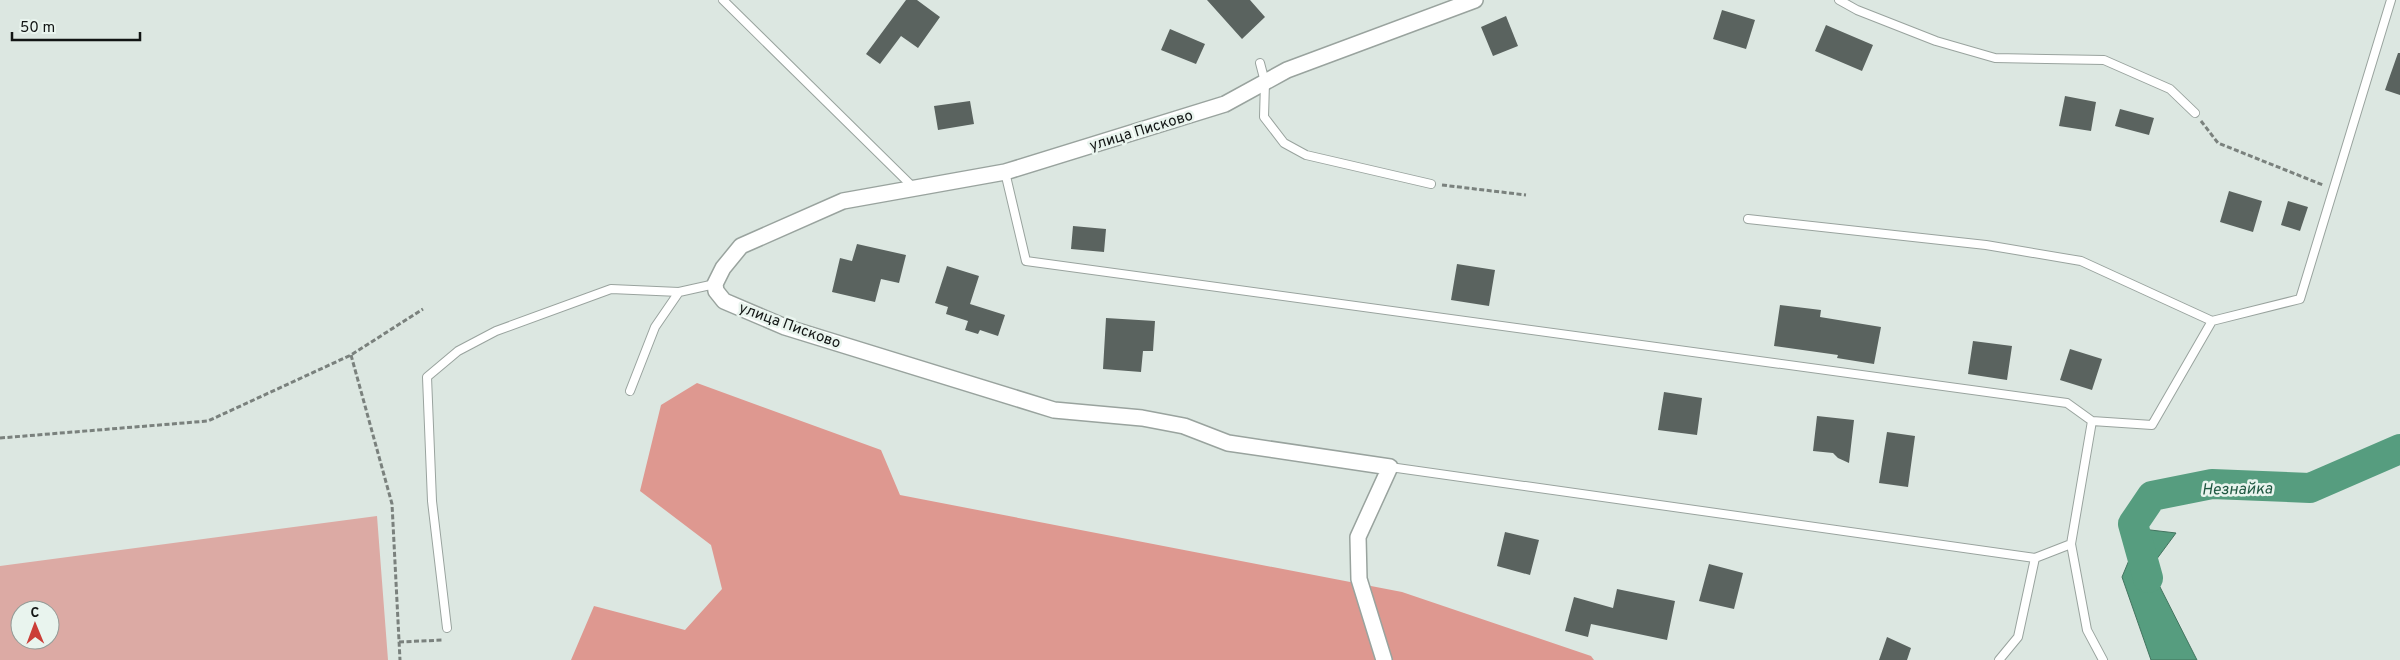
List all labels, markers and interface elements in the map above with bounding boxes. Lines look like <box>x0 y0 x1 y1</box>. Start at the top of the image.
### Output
scale bar <box>12 10 140 42</box>
text: 50 m <box>20 19 55 38</box>
street label: улица Писково <box>1087 107 1195 156</box>
street label: улица Писково <box>736 299 843 354</box>
water label: Незнайка <box>2201 479 2273 501</box>
north arrow <box>10 600 60 650</box>
text: С <box>30 605 39 622</box>

